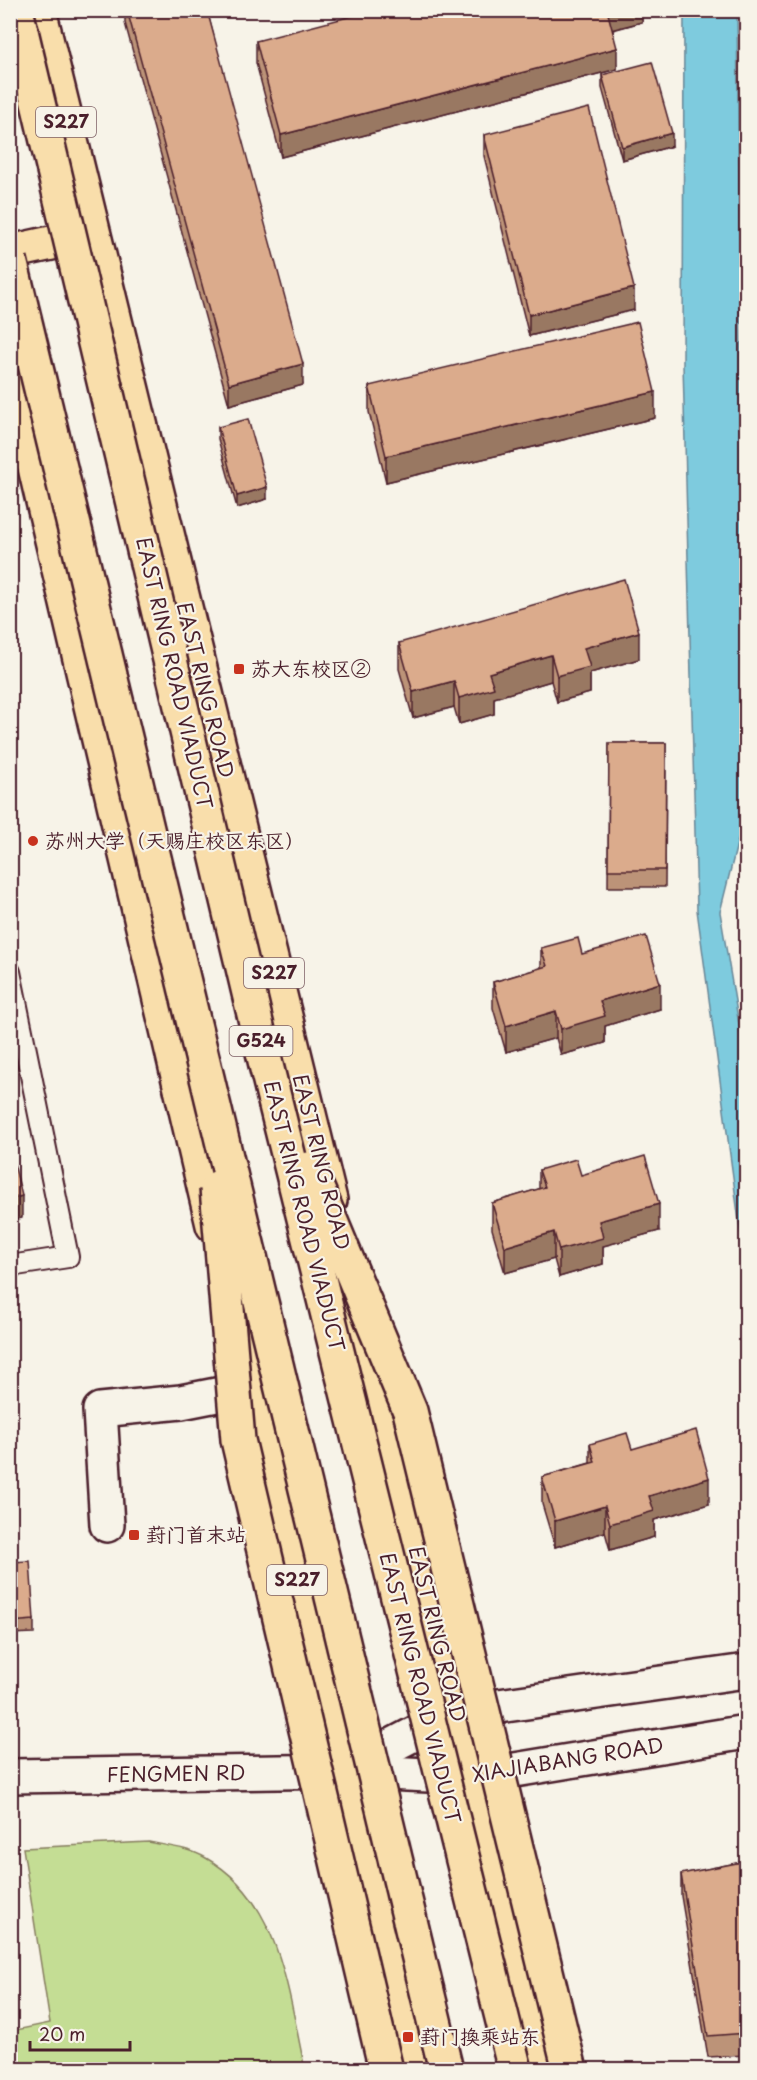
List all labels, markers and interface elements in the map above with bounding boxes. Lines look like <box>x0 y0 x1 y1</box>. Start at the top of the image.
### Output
road number: S227 <box>36 107 96 137</box>
street label: EAST RING ROAD VIADUCT <box>131 533 217 813</box>
street label: EAST RING ROAD <box>171 599 239 781</box>
place label: 苏大东校区② <box>251 653 371 683</box>
marker: 苏大东校区② <box>232 662 246 676</box>
place label: 苏州大学（天赐庄校区东区） <box>45 825 305 855</box>
marker: 苏州大学（天赐庄校区东区） <box>26 834 40 848</box>
road number: S227 <box>244 958 304 988</box>
road number: G524 <box>230 1026 292 1056</box>
street label: EAST RING ROAD <box>286 1071 358 1253</box>
street label: EAST RING ROAD VIADUCT <box>257 1077 353 1355</box>
place label: 葑门首末站 <box>146 1519 246 1549</box>
marker: 葑门首末站 <box>127 1528 141 1542</box>
street label: EAST RING ROAD <box>402 1543 474 1725</box>
street label: EAST RING ROAD VIADUCT <box>373 1549 469 1827</box>
road number: S227 <box>267 1565 327 1595</box>
street label: XIAJIABANG ROAD <box>470 1729 666 1789</box>
street label: FENGMEN RD <box>106 1757 246 1789</box>
scale bar <box>30 2014 130 2052</box>
text: 20 m <box>39 2020 85 2047</box>
place label: 葑门换乘站东 <box>420 2021 540 2051</box>
marker: 葑门换乘站东 <box>401 2030 415 2044</box>

